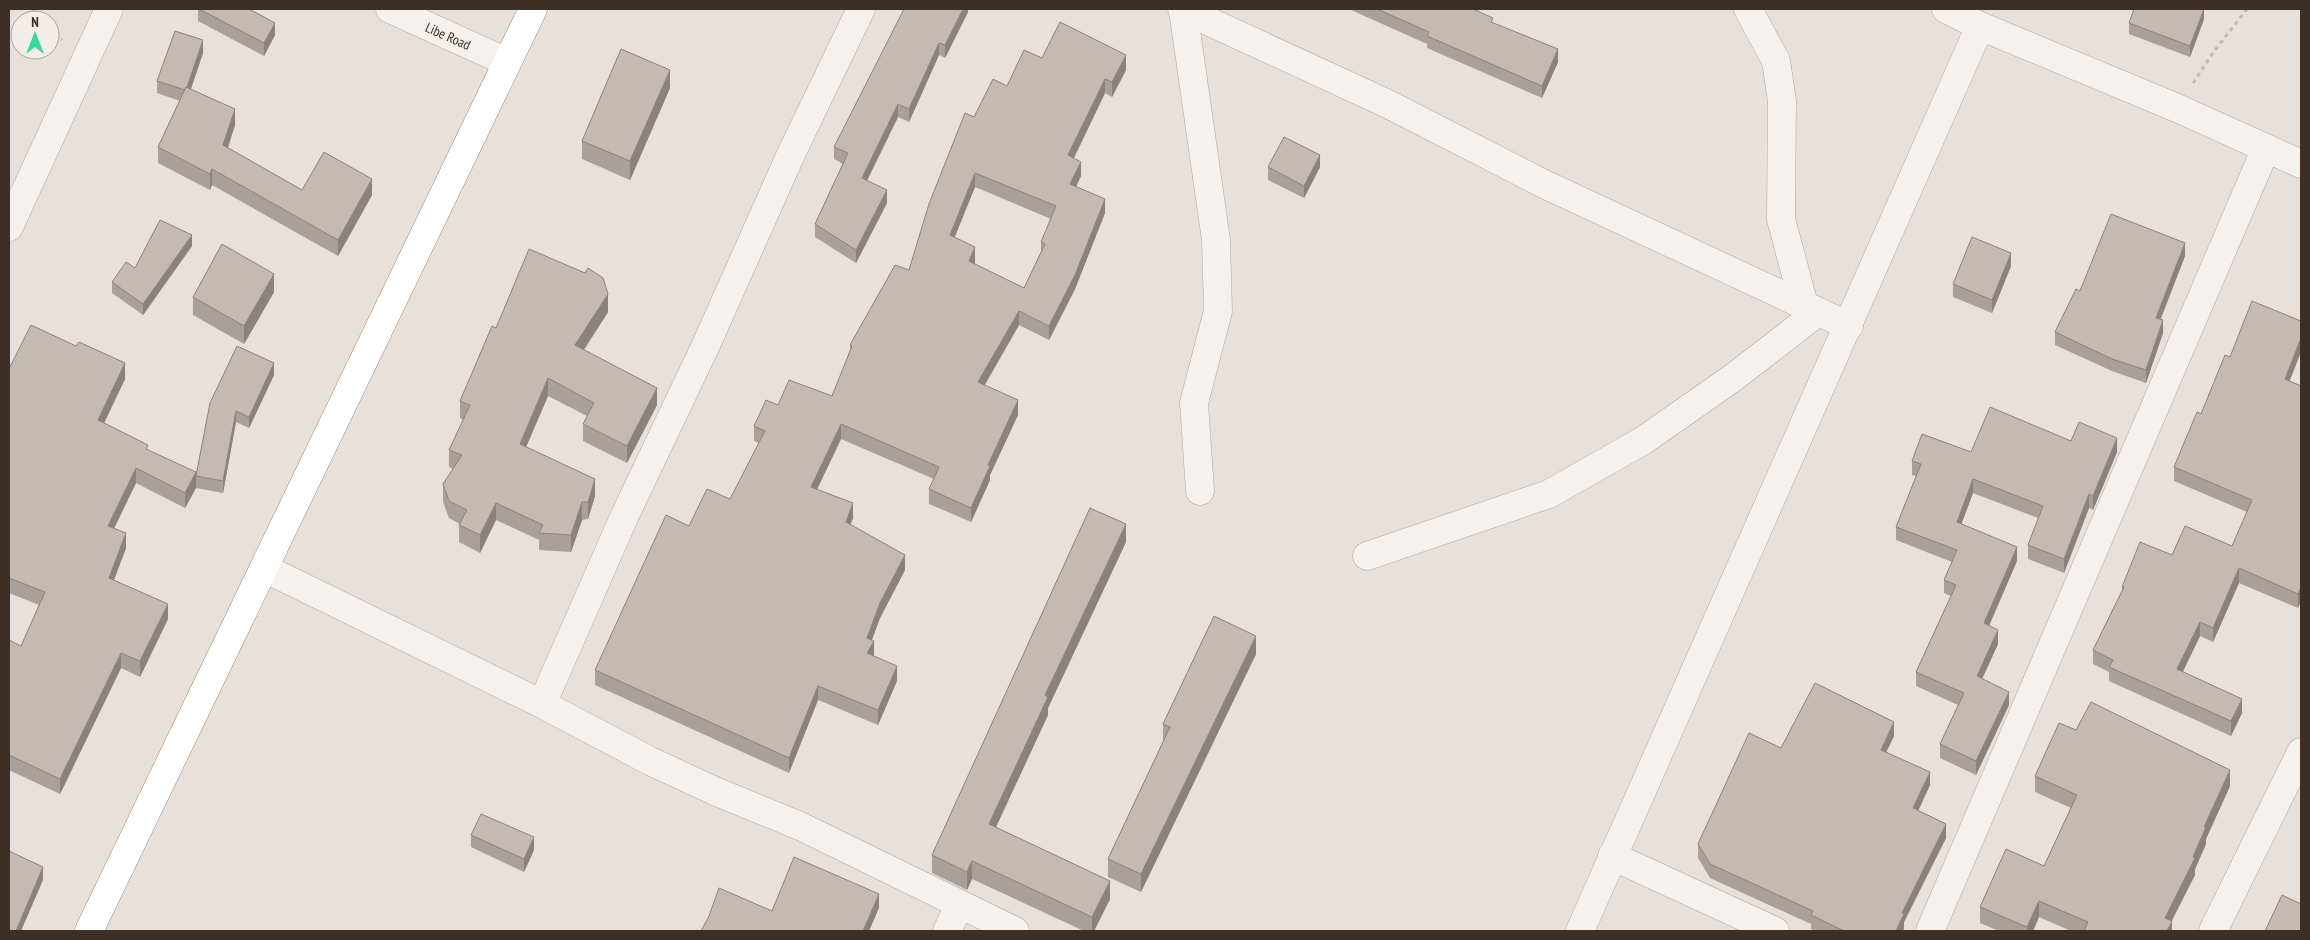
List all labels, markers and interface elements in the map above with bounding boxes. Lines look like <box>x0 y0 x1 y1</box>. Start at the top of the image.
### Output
north arrow <box>10 10 60 60</box>
text: N <box>31 13 39 31</box>
street label: Libe Road <box>423 18 473 54</box>

